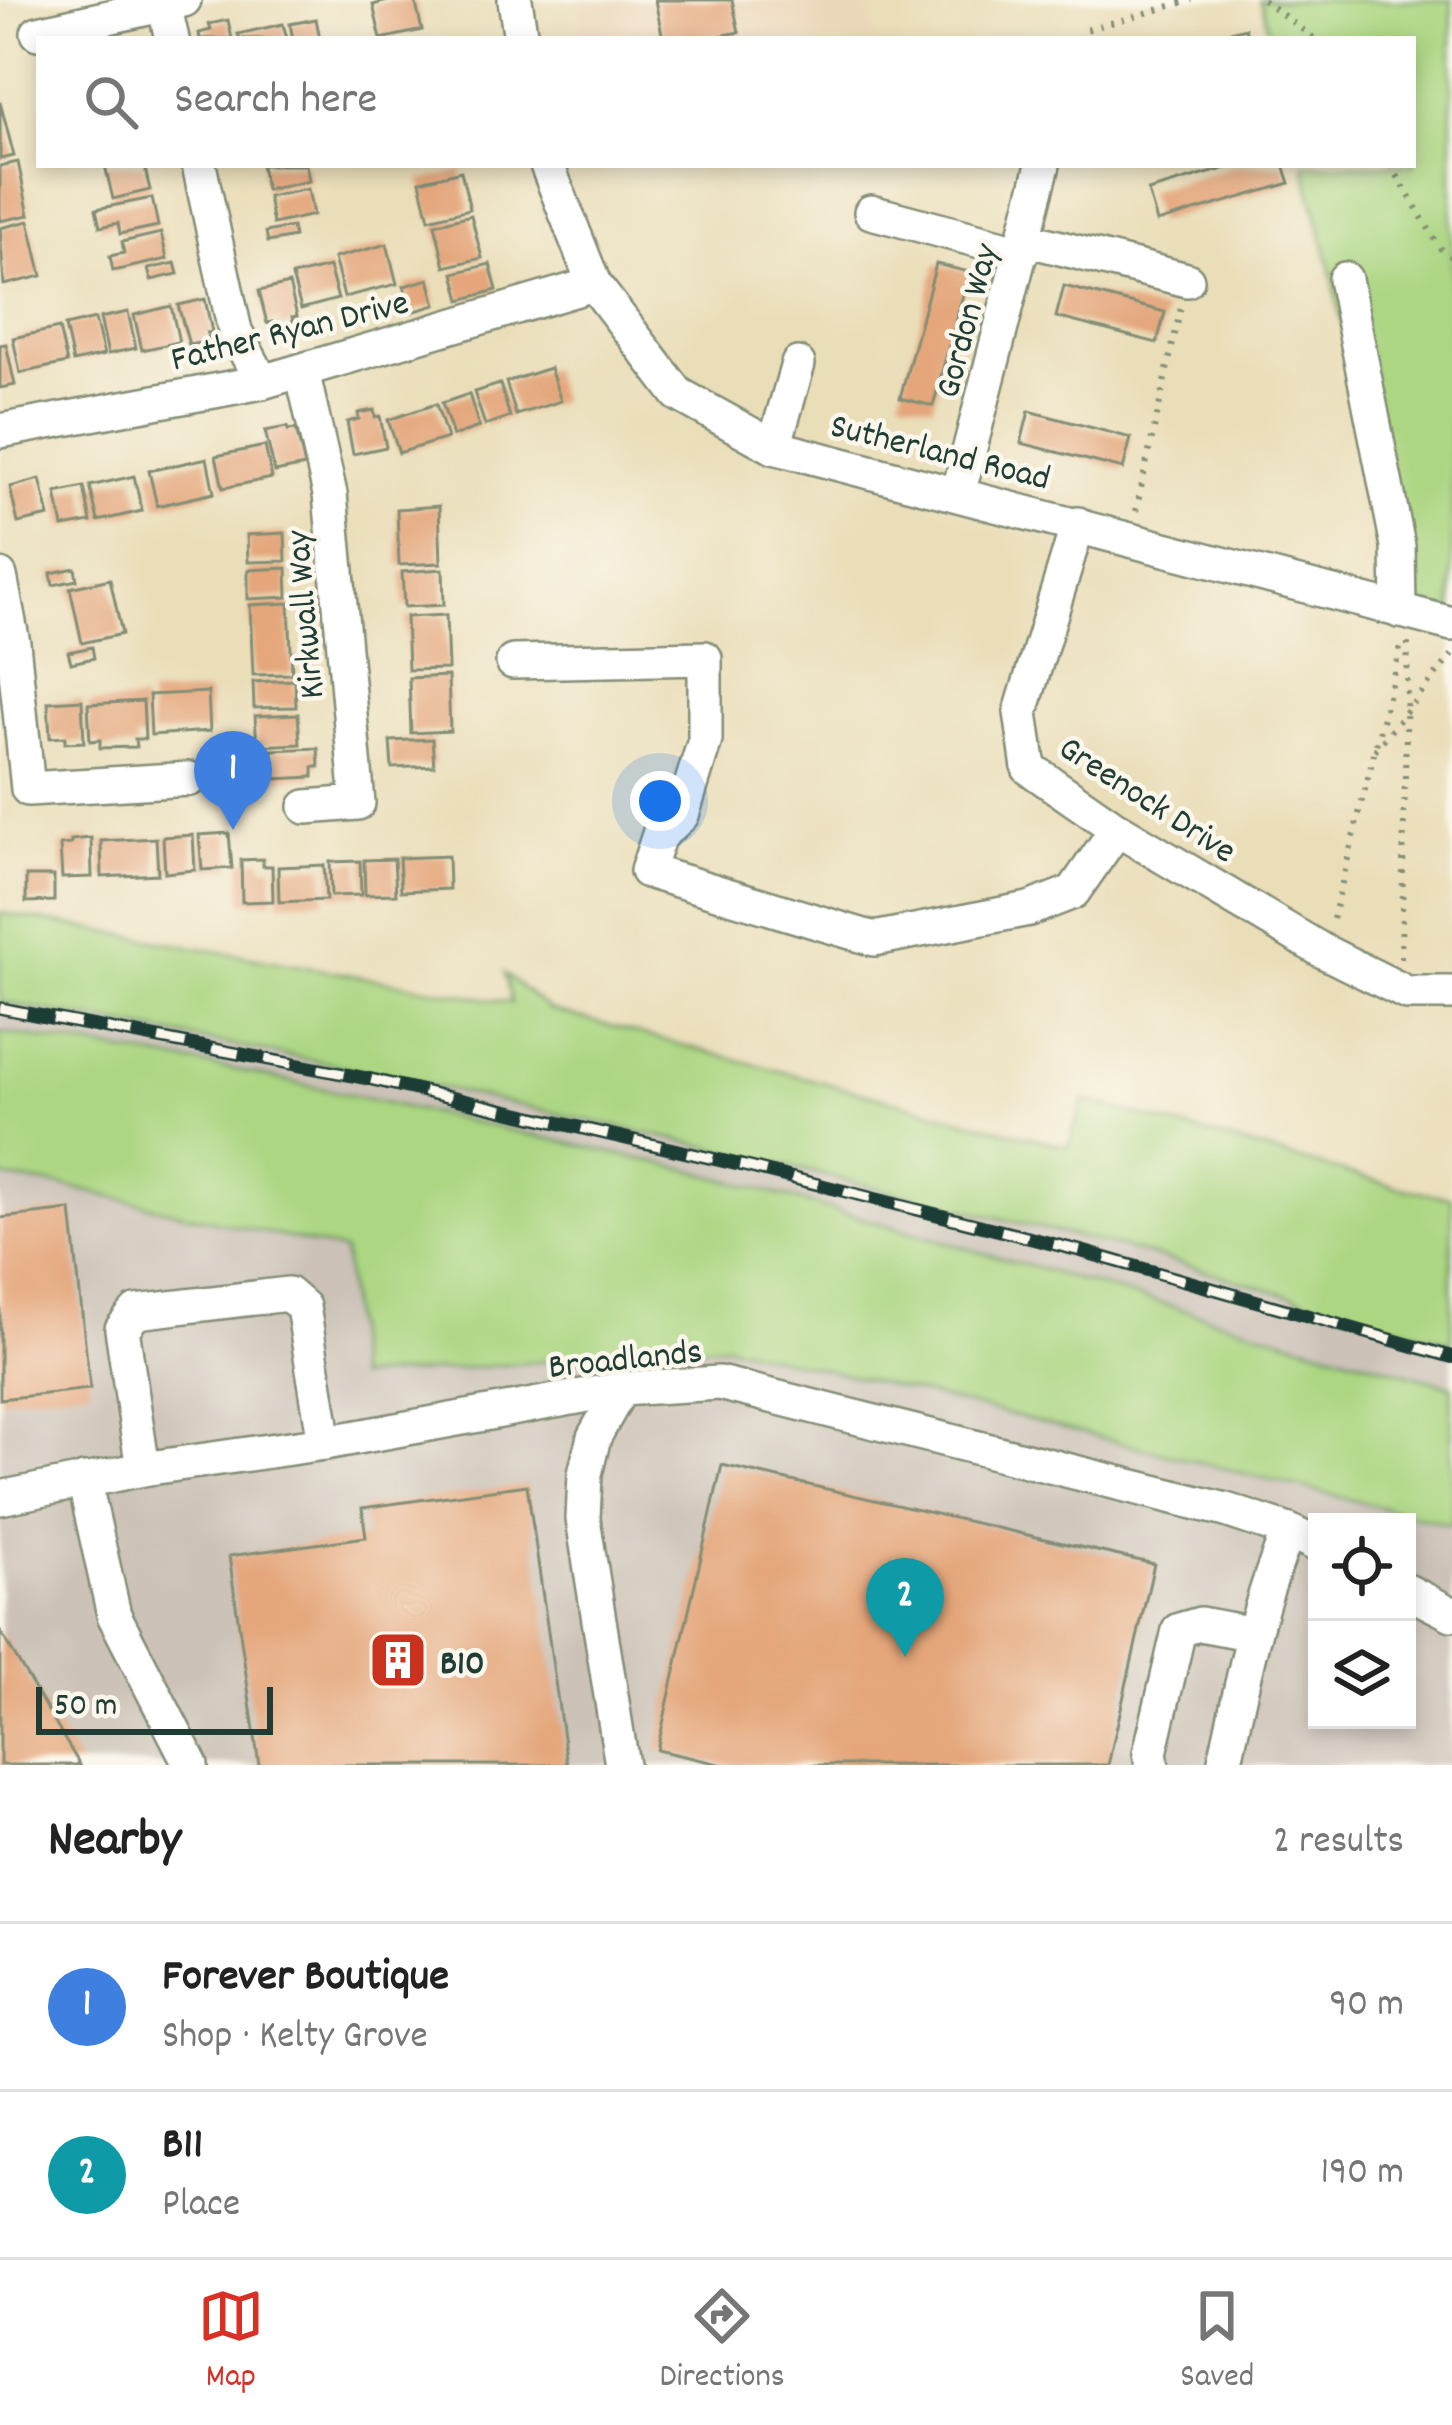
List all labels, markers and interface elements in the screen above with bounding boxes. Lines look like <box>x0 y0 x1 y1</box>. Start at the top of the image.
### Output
search box <box>36 36 1416 168</box>
icon: search <box>78 69 144 135</box>
text: Search here <box>174 70 377 134</box>
street label: Gordon Way <box>924 237 1016 404</box>
street label: Father Ryan Drive <box>166 279 415 388</box>
street label: Sutherland Road <box>824 402 1055 507</box>
street label: Kirkwall Way <box>275 527 341 701</box>
street label: Greenock Drive <box>1047 725 1245 879</box>
pin: 1 <box>194 731 272 830</box>
your location <box>630 771 690 831</box>
street label: Broadlands <box>546 1328 705 1396</box>
map controls <box>1308 1513 1416 1729</box>
button: locate <box>1308 1513 1416 1621</box>
pin: 2 <box>866 1558 944 1657</box>
button: layers <box>1308 1621 1416 1729</box>
building icon: B10 <box>367 1629 429 1691</box>
place label: B10 <box>440 1640 485 1692</box>
scale bar <box>36 1681 273 1734</box>
text: 50 m <box>54 1684 118 1731</box>
text: Nearby <box>48 1807 181 1879</box>
text: 2 results <box>1273 1816 1404 1871</box>
text: Forever Boutique <box>162 1947 449 2011</box>
text: 1 <box>83 1979 91 2034</box>
text: 90 m <box>1329 1979 1404 2034</box>
text: Shop · Kelty Grove <box>162 2011 428 2066</box>
text: B11 <box>162 2115 203 2179</box>
text: 2 <box>78 2147 96 2202</box>
text: 190 m <box>1321 2147 1404 2202</box>
text: Place <box>162 2179 240 2234</box>
tab: Map <box>198 2283 264 2402</box>
tab: Directions <box>660 2283 785 2402</box>
tab: Saved <box>1180 2283 1254 2402</box>

